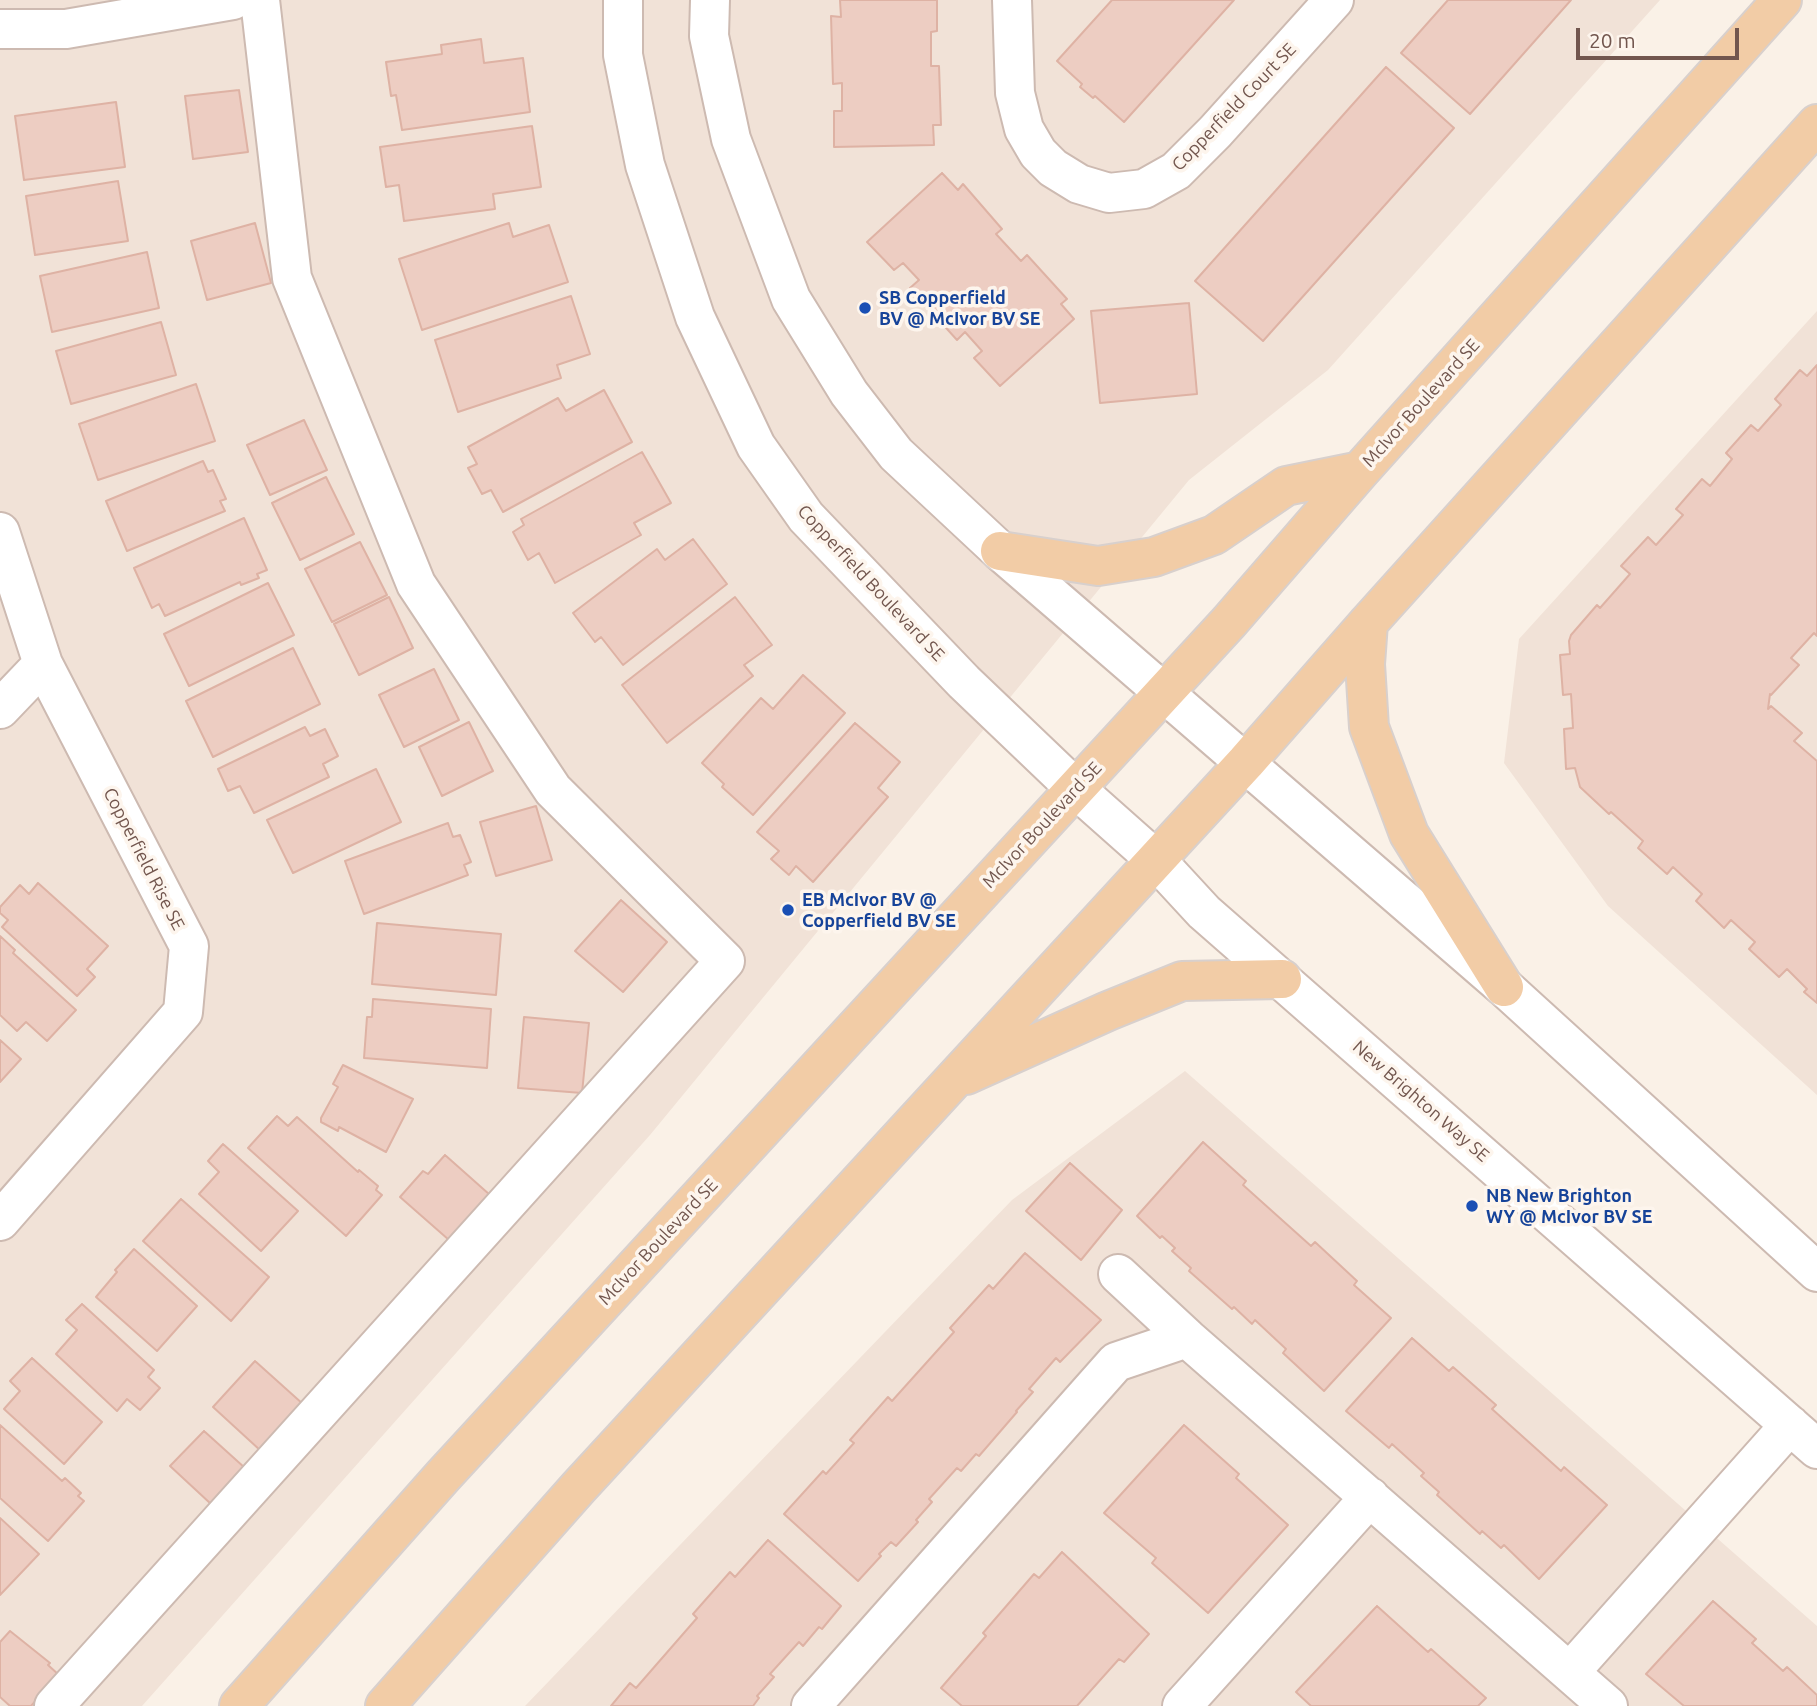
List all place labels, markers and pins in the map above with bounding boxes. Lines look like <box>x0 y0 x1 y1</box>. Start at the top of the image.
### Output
place label: SB Copperfield BV @ McIvor BV SE <box>879 287 1041 330</box>
marker: SB Copperfield BV @ McIvor BV SE <box>857 300 873 316</box>
place label: EB McIvor BV @ Copperfield BV SE <box>802 889 956 932</box>
marker: EB McIvor BV @ Copperfield BV SE <box>780 902 796 918</box>
place label: NB New Brighton WY @ McIvor BV SE <box>1486 1185 1653 1228</box>
marker: NB New Brighton WY @ McIvor BV SE <box>1464 1198 1480 1214</box>

